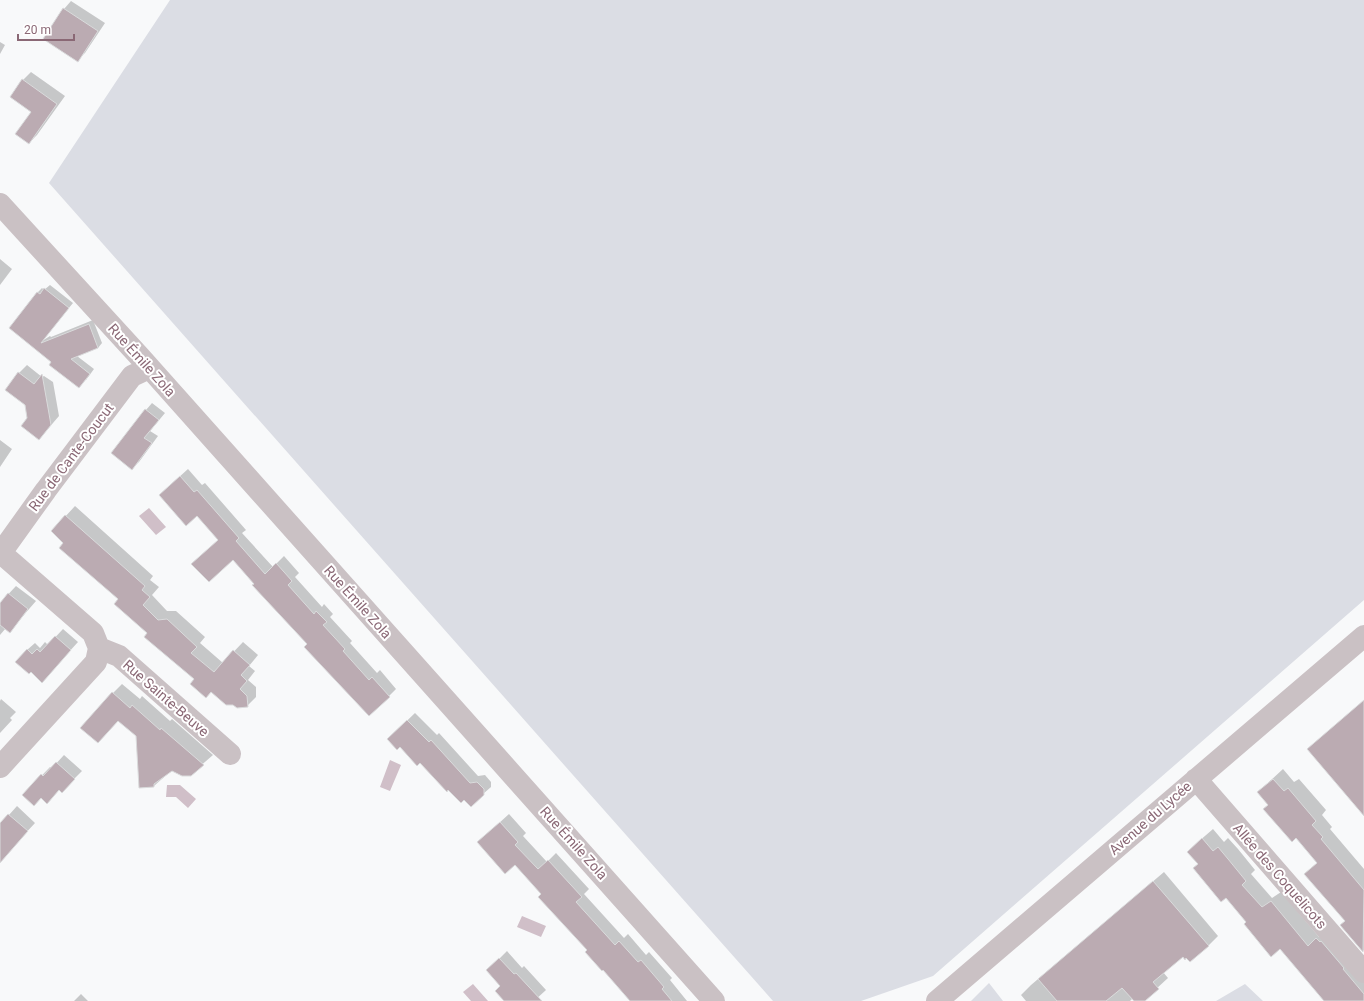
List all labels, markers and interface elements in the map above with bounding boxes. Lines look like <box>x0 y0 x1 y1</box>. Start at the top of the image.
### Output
scale bar <box>18 16 74 42</box>
text: 20 m <box>24 23 51 37</box>
street label: Rue Émile Zola <box>105 320 180 400</box>
street label: Rue de Cante-Coucut <box>25 400 117 514</box>
street label: Rue Émile Zola <box>321 562 396 642</box>
street label: Rue Sainte-Beuve <box>120 656 212 740</box>
street label: Avenue du Lycée <box>1106 778 1194 858</box>
street label: Rue Émile Zola <box>537 803 612 883</box>
street label: Allée des Coquelicots <box>1230 820 1330 932</box>

